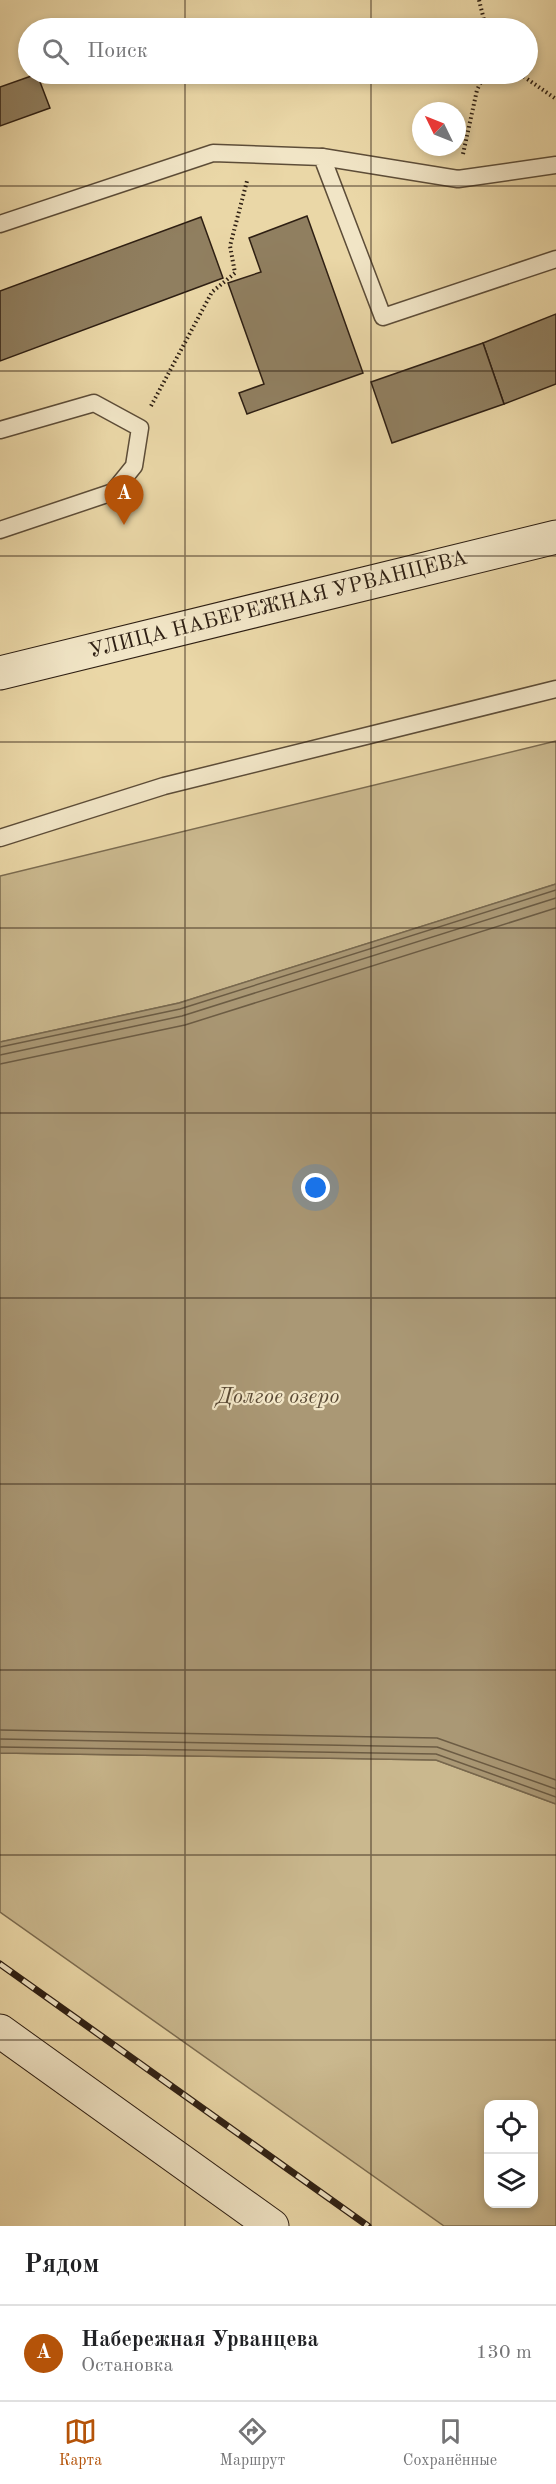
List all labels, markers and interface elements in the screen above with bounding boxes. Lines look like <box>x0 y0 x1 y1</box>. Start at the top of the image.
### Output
search box <box>18 18 538 84</box>
icon: search <box>39 35 72 68</box>
text: Поиск <box>87 40 148 62</box>
north arrow <box>412 102 466 156</box>
pin: A <box>104 476 144 525</box>
street label: УЛИЦА НАБЕРЕЖНАЯ УРВАНЦЕВА <box>87 548 469 662</box>
your location <box>301 1173 330 1202</box>
water label: Долгое озеро <box>214 1386 339 1408</box>
map controls <box>484 2100 538 2208</box>
button: locate <box>484 2100 538 2154</box>
button: layers <box>484 2154 538 2208</box>
text: Рядом <box>24 2252 99 2278</box>
text: Набережная Урванцева <box>81 2329 319 2351</box>
text: A <box>36 2343 51 2363</box>
text: 130 m <box>476 2343 532 2363</box>
text: Остановка <box>81 2356 173 2376</box>
tab: Карта <box>59 2415 102 2471</box>
tab: Маршрут <box>220 2415 285 2471</box>
tab: Сохранённые <box>403 2415 497 2471</box>

